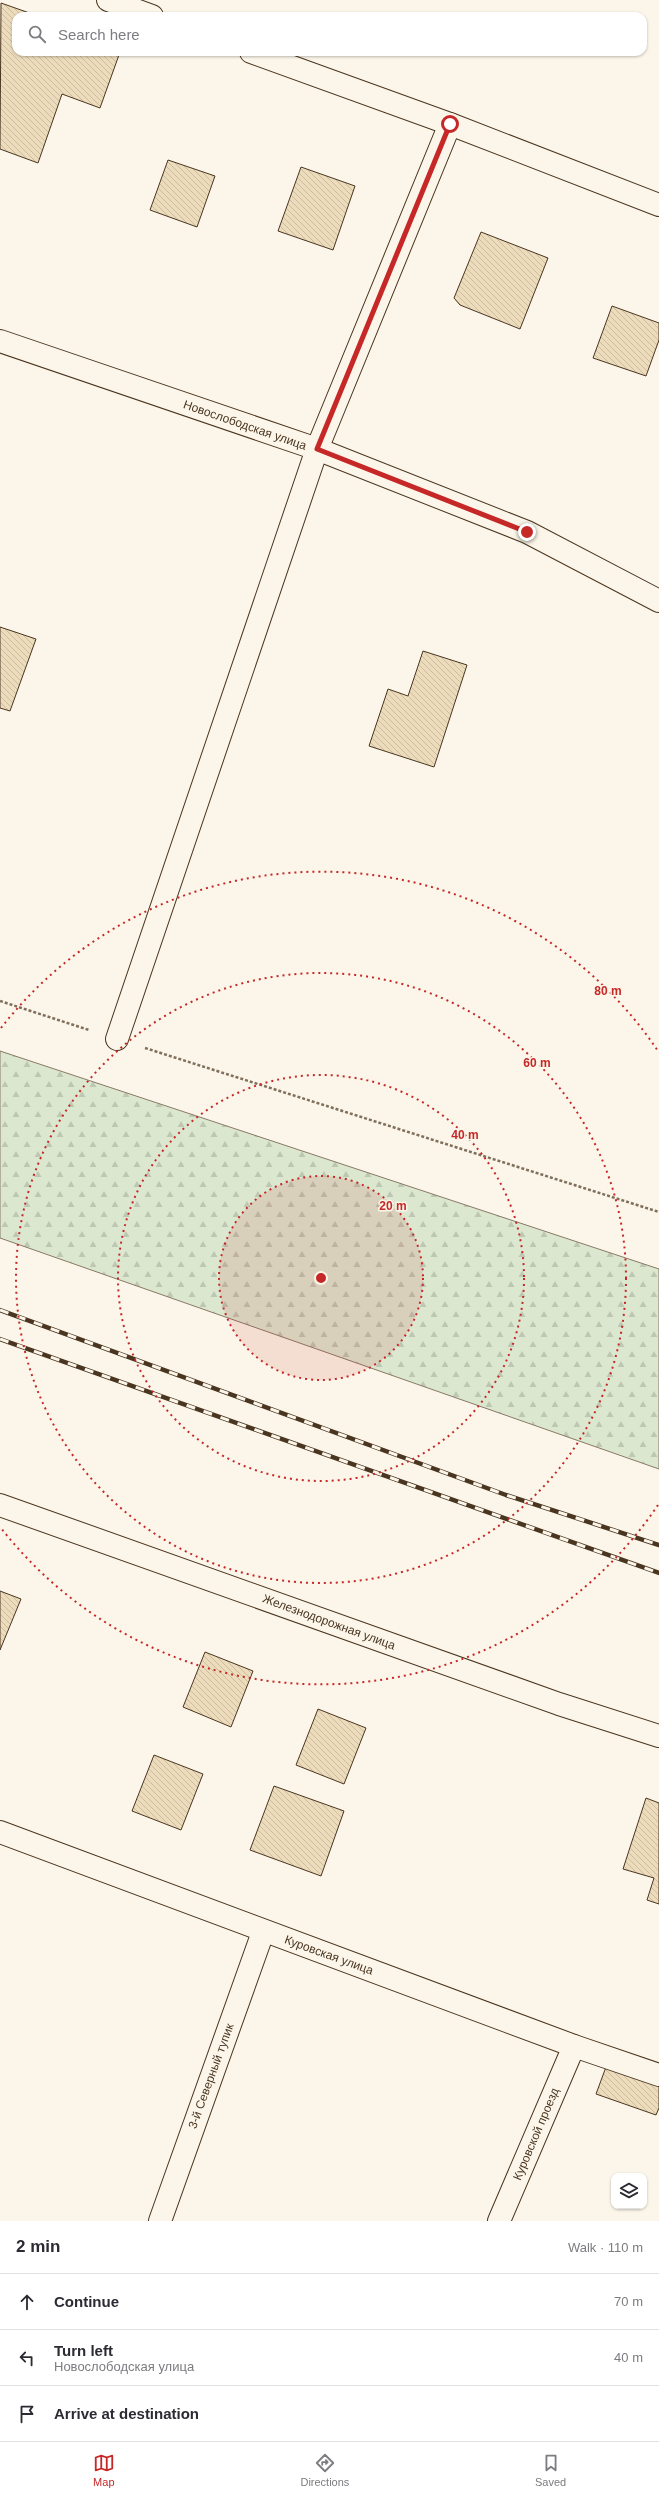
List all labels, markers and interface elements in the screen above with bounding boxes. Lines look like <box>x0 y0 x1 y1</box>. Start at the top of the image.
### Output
search box <box>12 12 647 56</box>
icon: search <box>26 23 48 45</box>
text: Search here <box>58 26 140 43</box>
route start <box>441 115 459 133</box>
street label: Новослободская улица <box>182 397 309 453</box>
route end <box>518 523 536 541</box>
text: 80 m <box>594 984 622 998</box>
text: 60 m <box>523 1056 551 1070</box>
text: 40 m <box>451 1128 479 1142</box>
text: 20 m <box>379 1199 407 1213</box>
centre of rings <box>314 1271 328 1285</box>
street label: Железнодорожная улица <box>261 1591 398 1653</box>
street label: Куровская улица <box>283 1932 376 1978</box>
street label: 3-й Северный тупик <box>185 2021 237 2131</box>
street label: Куровской проезд <box>510 2086 562 2182</box>
map controls <box>611 2173 647 2209</box>
button: layers <box>611 2173 647 2209</box>
text: 2 min <box>16 2237 60 2256</box>
text: Walk · 110 m <box>568 2240 643 2255</box>
icon: ahead <box>16 2291 38 2313</box>
text: Continue <box>54 2293 119 2310</box>
text: 70 m <box>614 2294 643 2309</box>
text: Turn left <box>54 2342 113 2359</box>
icon: left <box>16 2347 38 2369</box>
text: 40 m <box>614 2350 643 2365</box>
text: Новослободская улица <box>54 2359 194 2374</box>
icon: arrive <box>16 2403 38 2425</box>
text: Arrive at destination <box>54 2405 199 2422</box>
tab: Map <box>93 2452 115 2488</box>
tab: Directions <box>300 2452 349 2488</box>
tab: Saved <box>535 2452 566 2488</box>

